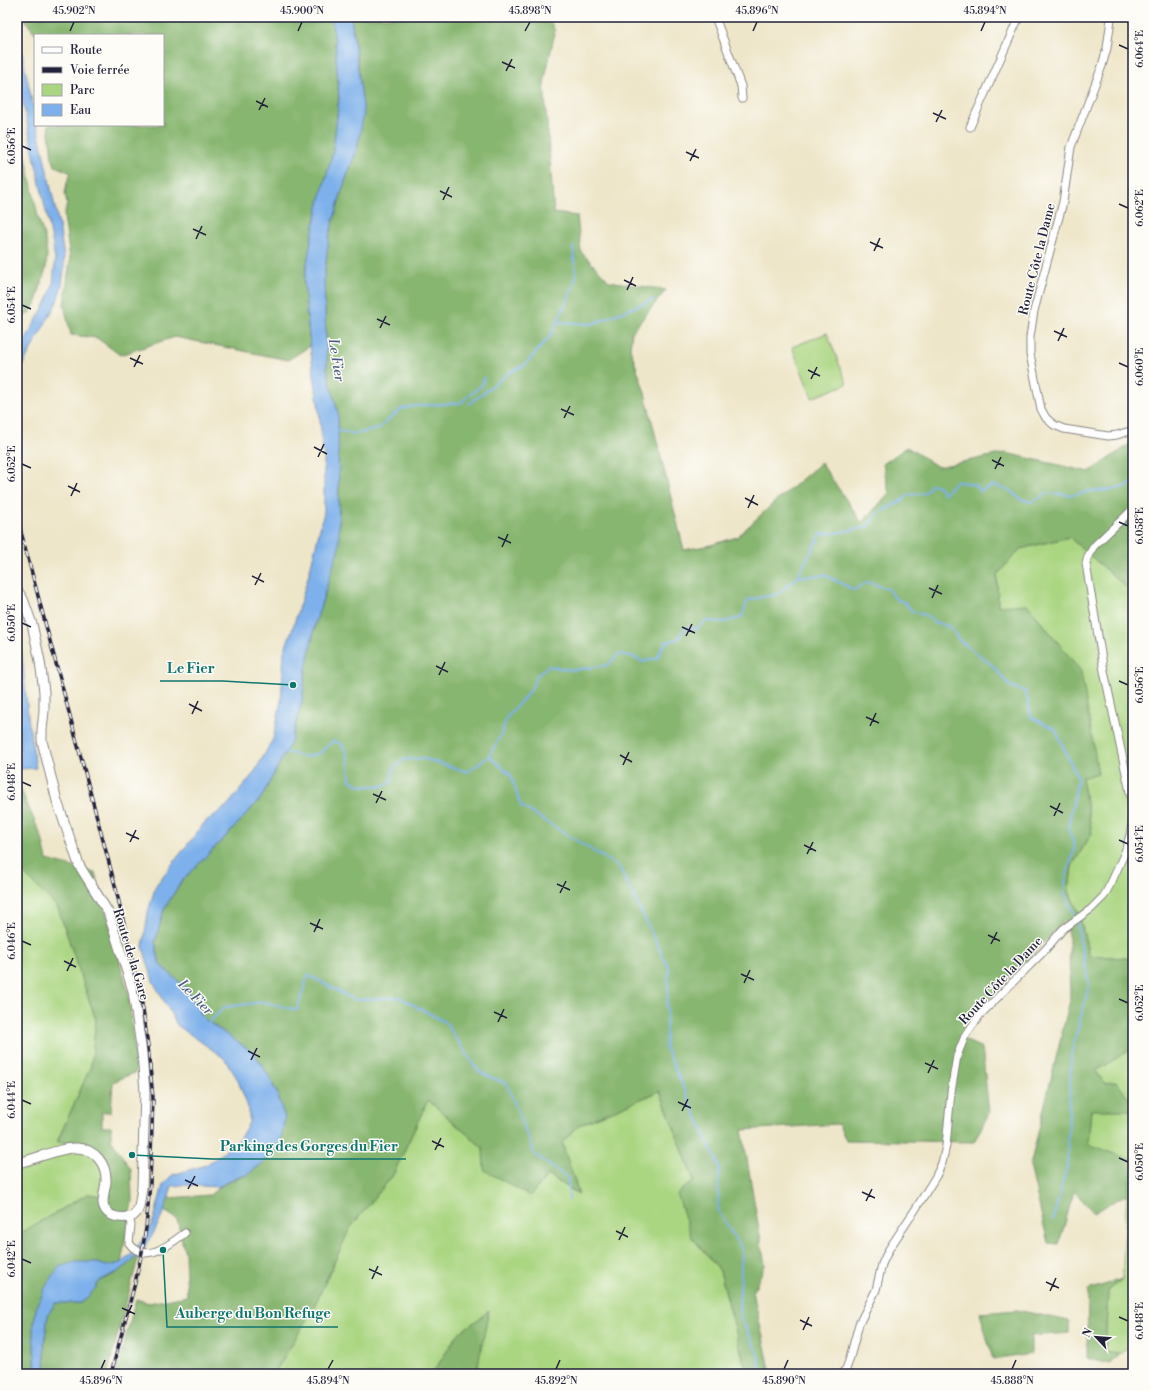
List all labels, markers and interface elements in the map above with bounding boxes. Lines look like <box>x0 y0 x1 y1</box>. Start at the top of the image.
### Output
text: 45.902°N <box>52 5 96 17</box>
text: 45.900°N <box>280 5 325 17</box>
text: 45.898°N <box>508 5 552 17</box>
text: 45.896°N <box>735 5 779 17</box>
text: 45.894°N <box>964 5 1007 17</box>
text: 6.064°E <box>1134 30 1146 68</box>
legend <box>34 34 164 126</box>
text: Route <box>70 43 102 58</box>
text: Voie ferrée <box>69 63 130 78</box>
text: Parc <box>70 83 95 98</box>
text: Eau <box>70 103 91 118</box>
text: 6.056°E <box>6 127 18 165</box>
text: 6.062°E <box>1134 189 1146 227</box>
street label: Route Côte la Dame <box>1015 201 1059 317</box>
text: 6.054°E <box>6 286 18 324</box>
water label: Le Fier <box>324 336 348 384</box>
text: 6.060°E <box>1134 348 1146 386</box>
text: 6.052°E <box>6 446 18 482</box>
text: 6.058°E <box>1134 507 1146 545</box>
text: 6.050°E <box>6 604 18 642</box>
callout: Le Fier <box>160 655 223 681</box>
text: Le Fier <box>167 660 215 678</box>
text: 6.056°E <box>1134 666 1146 704</box>
text: 6.048°E <box>6 763 18 801</box>
text: 6.054°E <box>1134 825 1146 863</box>
street label: Route de la Gare <box>109 906 153 1003</box>
text: 6.046°E <box>6 922 18 960</box>
street label: Route Côte la Dame <box>956 933 1046 1028</box>
water label: Le Fier <box>173 975 217 1020</box>
text: 6.052°E <box>1134 985 1146 1021</box>
text: 6.044°E <box>6 1081 18 1119</box>
callout: Parking des Gorges du Fier <box>212 1133 406 1159</box>
text: Parking des Gorges du Fier <box>220 1138 398 1156</box>
text: 6.050°E <box>1134 1143 1146 1181</box>
text: 6.042°E <box>6 1240 18 1278</box>
callout: Auberge du Bon Refuge <box>167 1301 338 1327</box>
text: 6.048°E <box>1134 1302 1146 1340</box>
text: Auberge du Bon Refuge <box>174 1305 331 1323</box>
north arrow <box>1076 1317 1116 1357</box>
text: N <box>1080 1326 1096 1340</box>
text: 45.896°N <box>79 1375 123 1387</box>
text: 45.894°N <box>307 1375 350 1387</box>
text: 45.892°N <box>535 1375 578 1387</box>
text: 45.890°N <box>762 1375 806 1387</box>
text: 45.888°N <box>990 1375 1034 1387</box>

